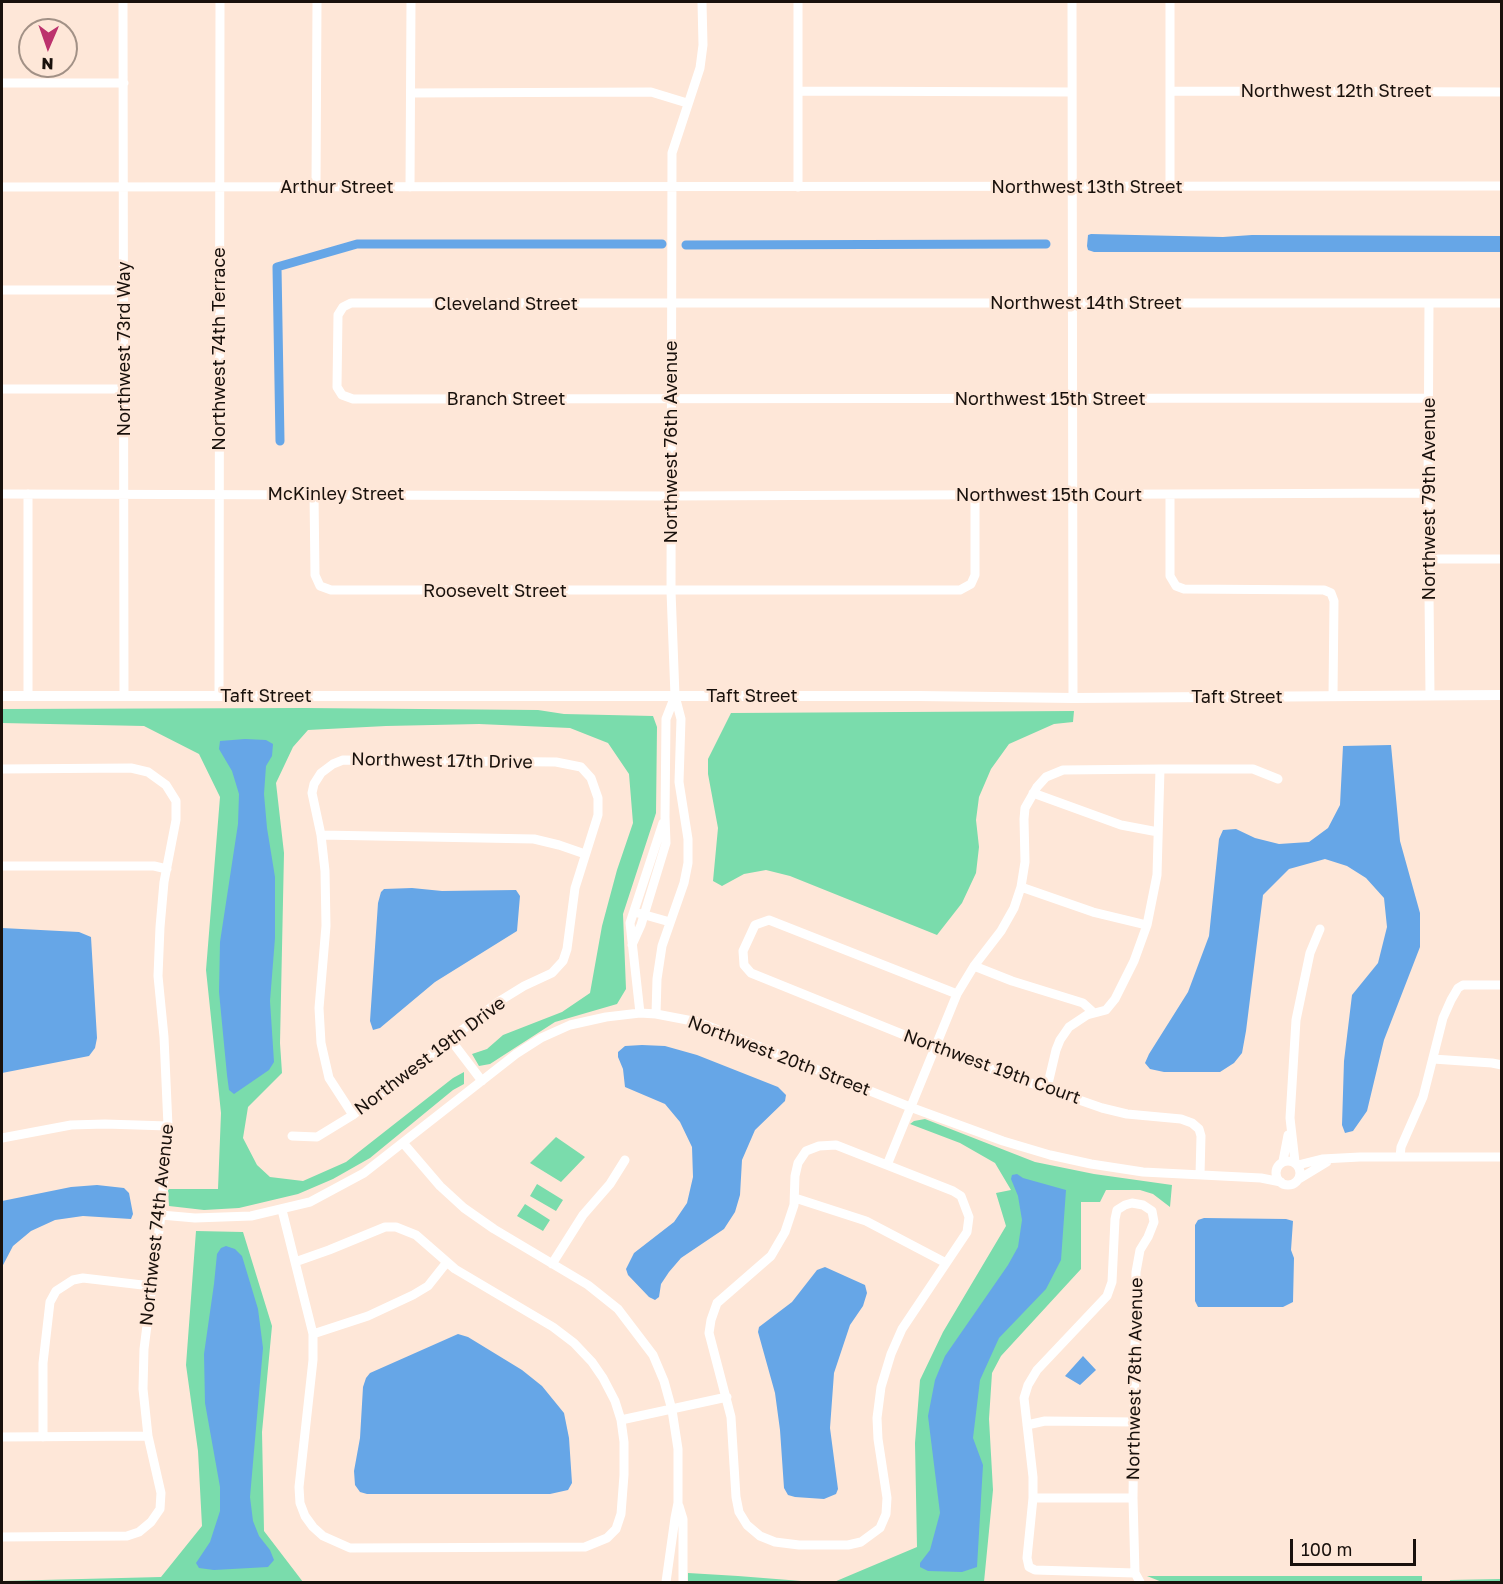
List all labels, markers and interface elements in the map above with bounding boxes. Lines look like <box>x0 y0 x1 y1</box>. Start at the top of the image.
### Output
north arrow <box>18 18 78 78</box>
text: N <box>41 54 54 74</box>
street label: Northwest 12th Street <box>1240 80 1432 102</box>
street label: Arthur Street <box>280 176 394 198</box>
street label: Northwest 13th Street <box>991 176 1183 198</box>
street label: Northwest 74th Terrace <box>208 247 230 451</box>
street label: Northwest 73rd Way <box>113 262 135 436</box>
street label: Northwest 14th Street <box>990 292 1182 314</box>
street label: Cleveland Street <box>434 293 578 315</box>
street label: Northwest 76th Avenue <box>660 341 682 543</box>
street label: Branch Street <box>447 388 565 410</box>
street label: Northwest 15th Street <box>954 388 1146 410</box>
street label: Northwest 79th Avenue <box>1418 398 1440 600</box>
street label: McKinley Street <box>267 483 405 505</box>
street label: Northwest 15th Court <box>956 484 1142 506</box>
street label: Roosevelt Street <box>423 580 567 602</box>
street label: Taft Street <box>220 685 312 707</box>
street label: Taft Street <box>706 685 798 707</box>
street label: Taft Street <box>1191 686 1283 708</box>
street label: Northwest 17th Drive <box>351 749 533 773</box>
street label: Northwest 19th Drive <box>350 992 510 1120</box>
street label: Northwest 20th Street <box>685 1011 873 1101</box>
street label: Northwest 19th Court <box>900 1025 1084 1109</box>
street label: Northwest 74th Avenue <box>136 1123 178 1327</box>
street label: Northwest 78th Avenue <box>1122 1277 1148 1481</box>
scale bar <box>1293 1527 1419 1565</box>
text: 100 m <box>1301 1538 1352 1560</box>

